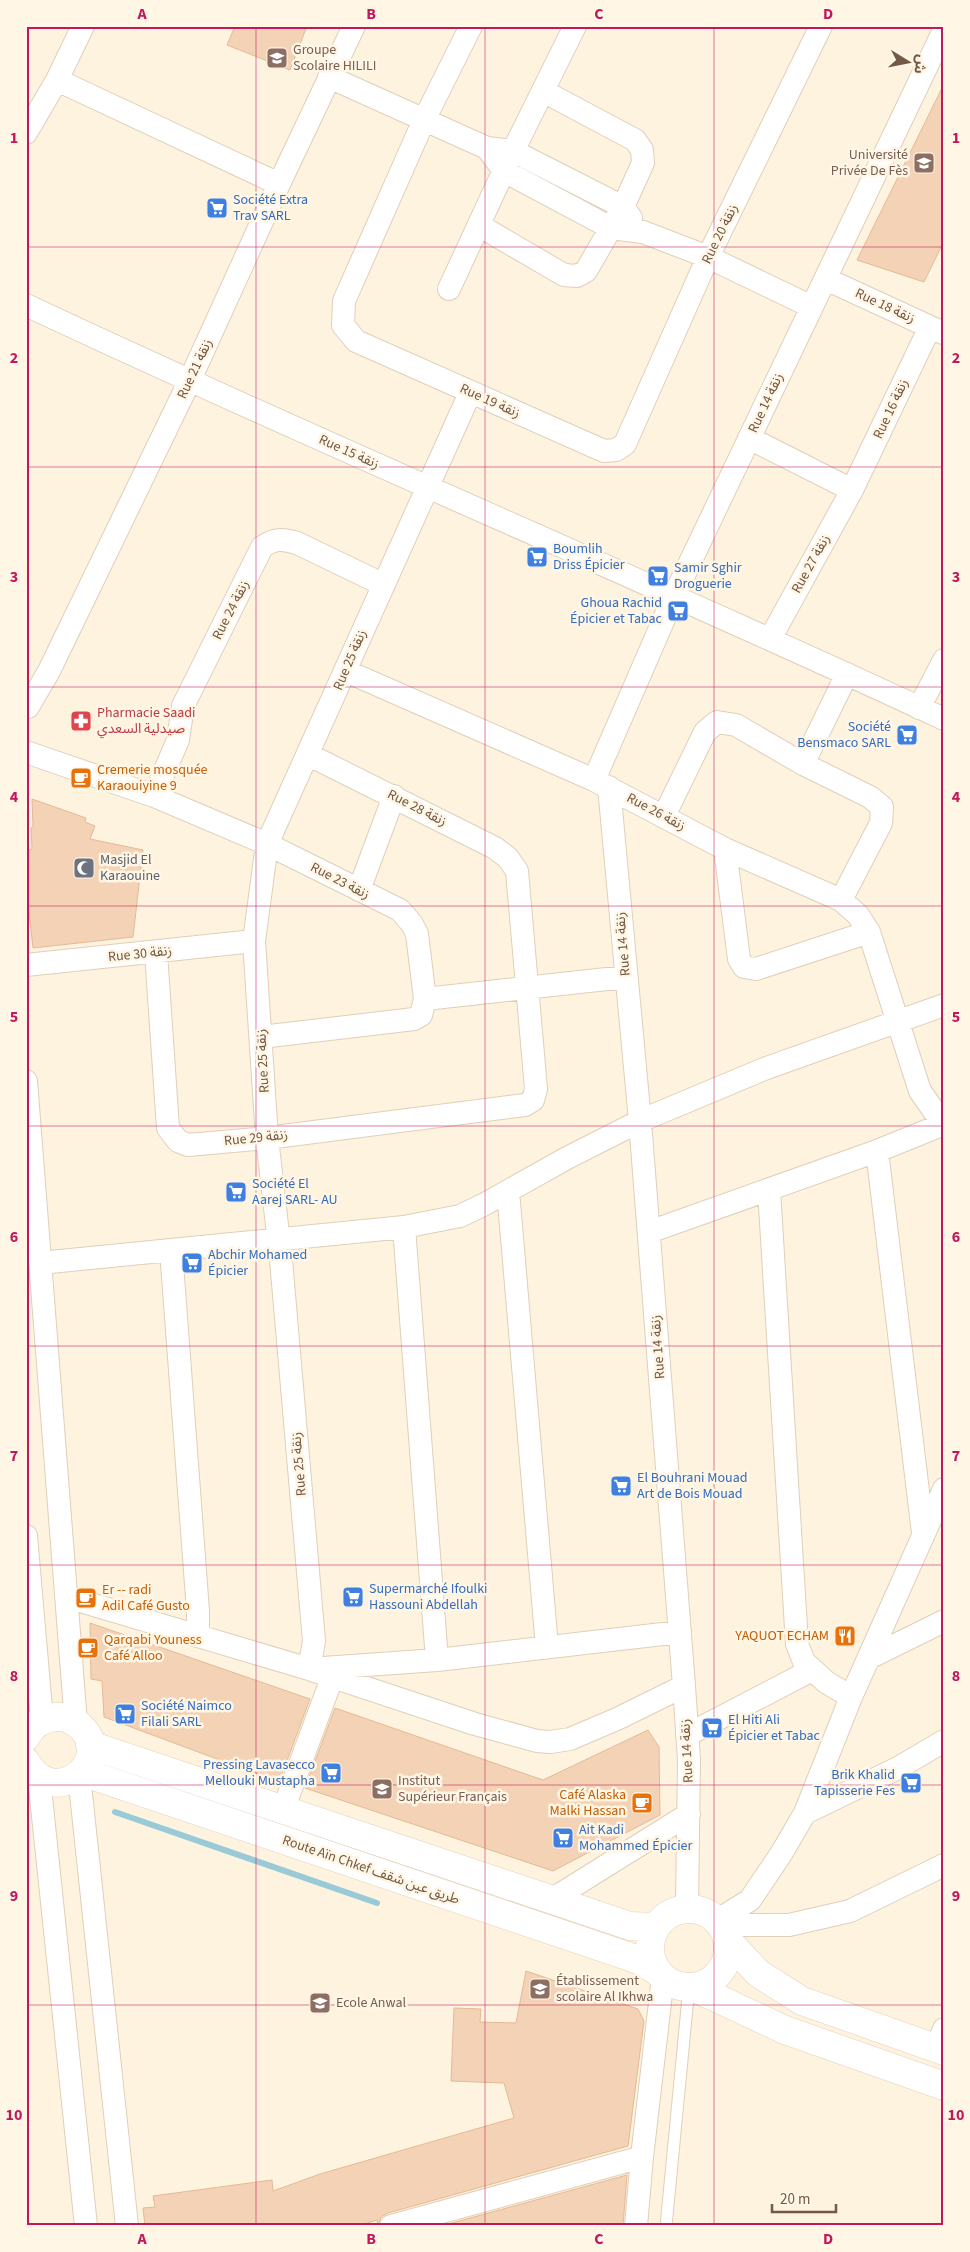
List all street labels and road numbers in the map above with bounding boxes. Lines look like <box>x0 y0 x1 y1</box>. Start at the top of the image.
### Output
street label: Rue 20 زنقة <box>697 201 743 267</box>
street label: Rue 18 زنقة <box>852 283 918 329</box>
street label: Rue 21 زنقة <box>172 336 218 402</box>
street label: Rue 14 زنقة <box>743 370 789 436</box>
street label: Rue 16 زنقة <box>868 376 914 442</box>
street label: Rue 19 زنقة <box>457 379 523 423</box>
street label: Rue 15 زنقة <box>316 430 382 474</box>
street label: Rue 27 زنقة <box>787 531 835 597</box>
street label: Rue 24 زنقة <box>208 577 254 643</box>
street label: Rue 25 زنقة <box>328 627 372 693</box>
street label: Rue 28 زنقة <box>384 785 450 831</box>
street label: Rue 26 زنقة <box>623 788 689 836</box>
street label: Rue 23 زنقة <box>307 858 373 904</box>
street label: Rue 14 زنقة <box>610 911 636 977</box>
street label: Rue 30 زنقة <box>107 941 173 967</box>
street label: Rue 25 زنقة <box>251 1028 275 1094</box>
street label: Rue 29 زنقة <box>223 1125 289 1151</box>
street label: Rue 14 زنقة <box>646 1314 670 1380</box>
street label: Rue 25 زنقة <box>286 1431 312 1497</box>
street label: Rue 14 زنقة <box>675 1718 699 1784</box>
street label: Route Aïn Chkef طريق عين شقف <box>280 1830 462 1910</box>

